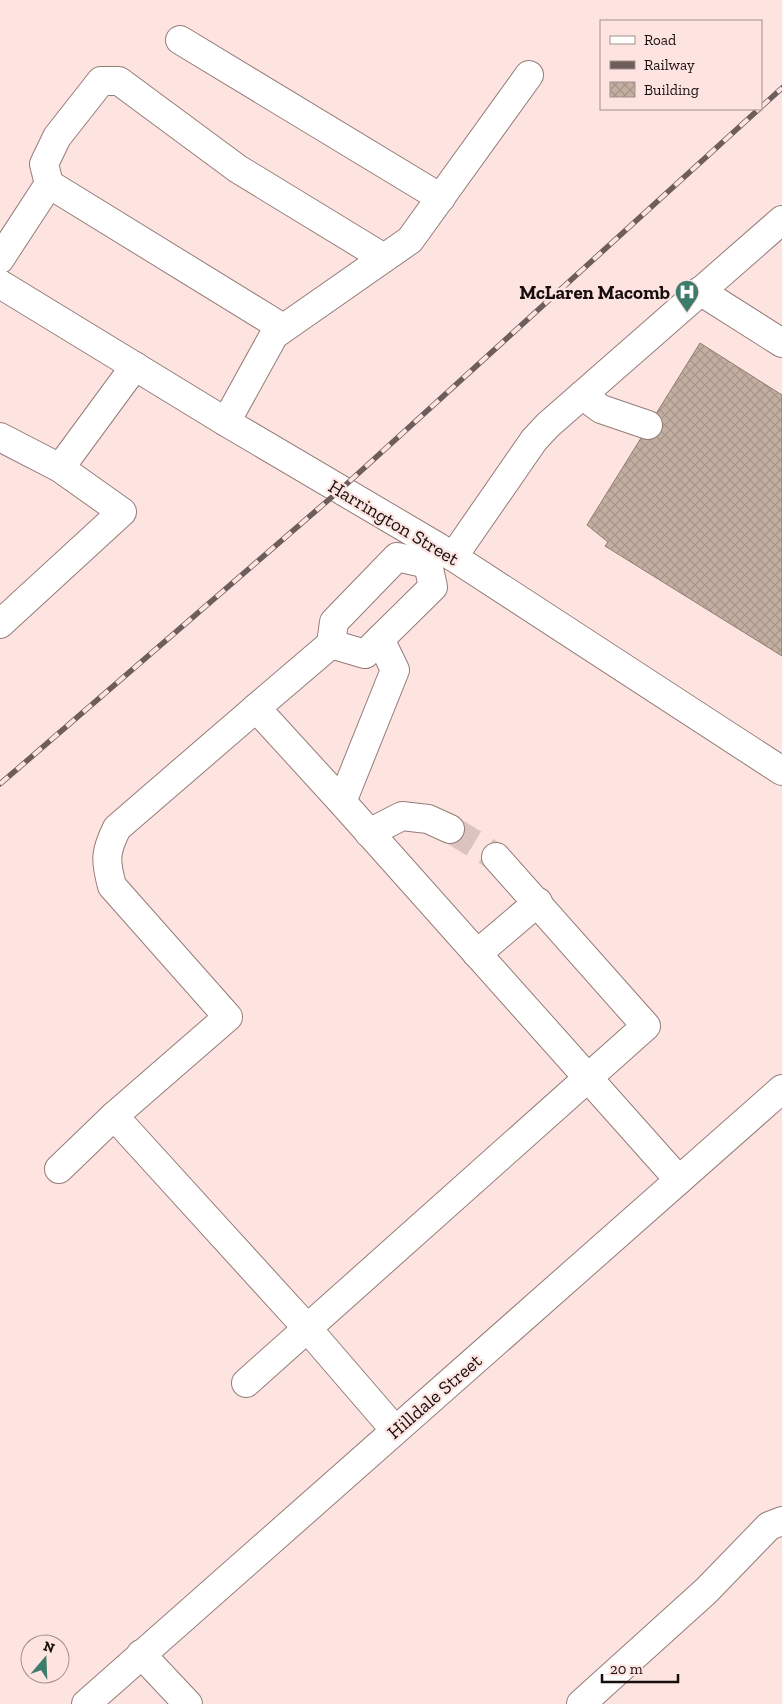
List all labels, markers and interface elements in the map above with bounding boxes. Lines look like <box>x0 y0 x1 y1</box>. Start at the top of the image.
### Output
legend <box>600 20 762 110</box>
text: Road <box>644 31 677 49</box>
text: Railway <box>644 56 695 74</box>
text: Building <box>644 81 699 99</box>
hospital icon: McLaren Macomb <box>674 279 700 313</box>
place label: McLaren Macomb <box>519 281 671 304</box>
street label: Harrington Street <box>324 474 463 570</box>
street label: Hilldale Street <box>382 1349 486 1444</box>
north arrow <box>20 1634 70 1684</box>
text: N <box>41 1637 57 1657</box>
scale bar <box>602 1652 678 1684</box>
text: 20 m <box>610 1660 643 1678</box>

